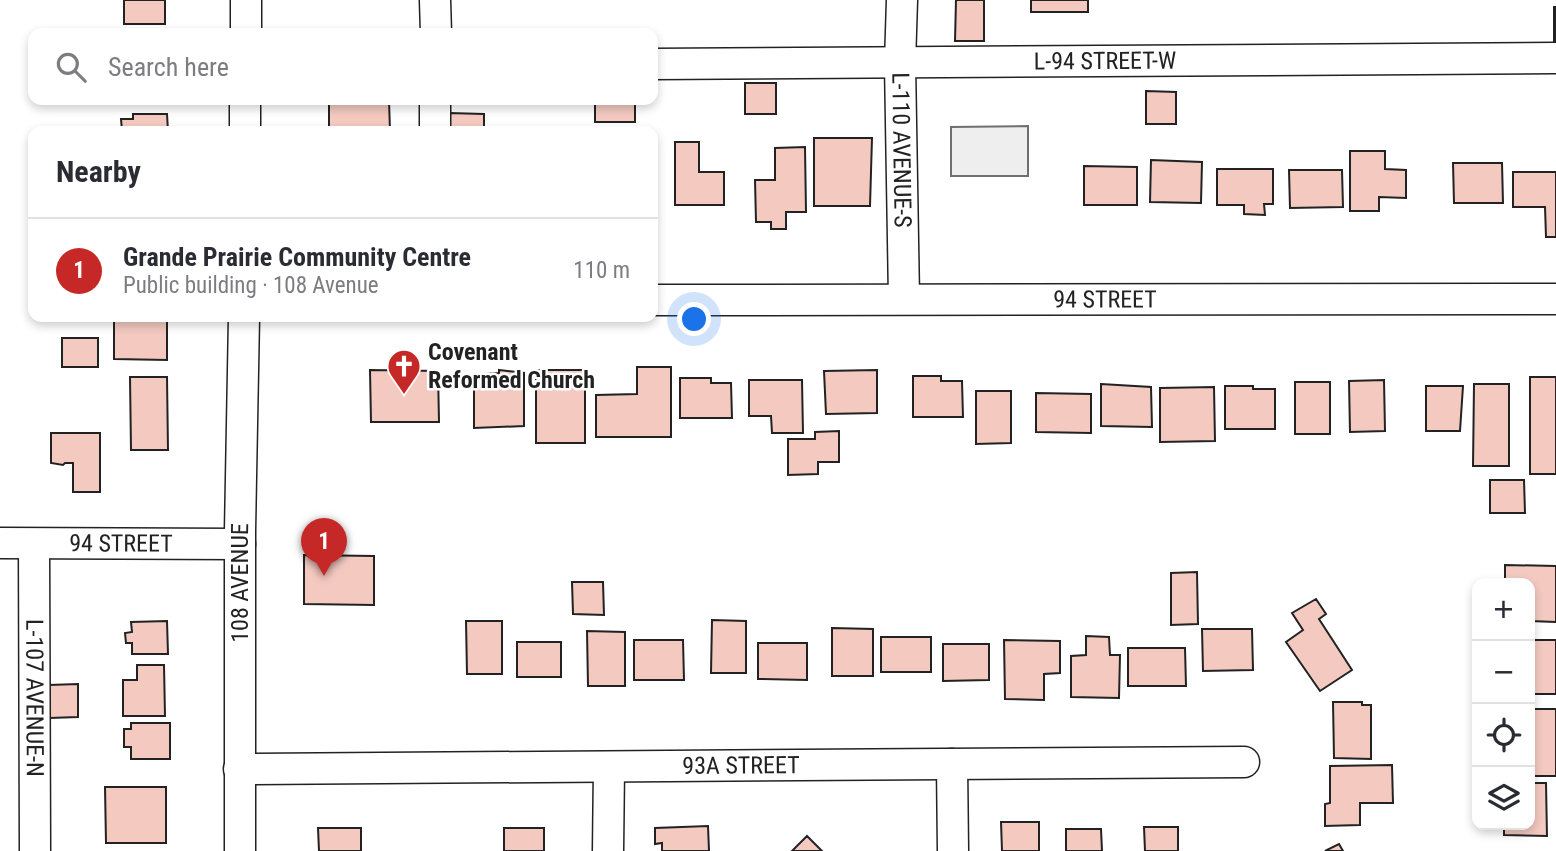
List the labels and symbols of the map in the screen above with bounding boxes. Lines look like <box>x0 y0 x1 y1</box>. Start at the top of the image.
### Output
street label: L-94 STREET-W <box>1034 47 1176 75</box>
street label: L-110 AVENUE-S <box>886 72 917 228</box>
street label: 94 STREET <box>1053 285 1157 314</box>
your location <box>677 302 711 336</box>
place label: Covenant Reformed Church <box>428 338 595 394</box>
church icon: Covenant Reformed Church <box>385 347 423 396</box>
pin: 1 <box>301 518 347 576</box>
street label: 108 AVENUE <box>226 523 254 643</box>
street label: 94 STREET <box>69 529 173 558</box>
street label: L-107 AVENUE-N <box>20 619 49 777</box>
street label: 93A STREET <box>682 751 800 780</box>

